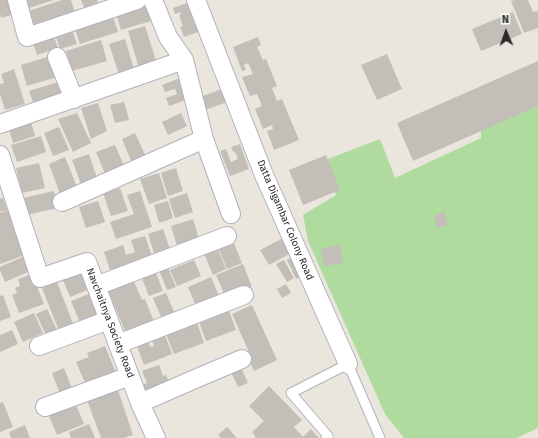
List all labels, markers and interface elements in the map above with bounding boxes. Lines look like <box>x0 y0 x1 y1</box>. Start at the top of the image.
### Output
north arrow <box>486 12 526 52</box>
text: N <box>502 13 509 26</box>
street label: Datta Digambar Colony Road <box>254 158 316 282</box>
street label: Navchaitnya Society Road <box>83 266 137 380</box>

